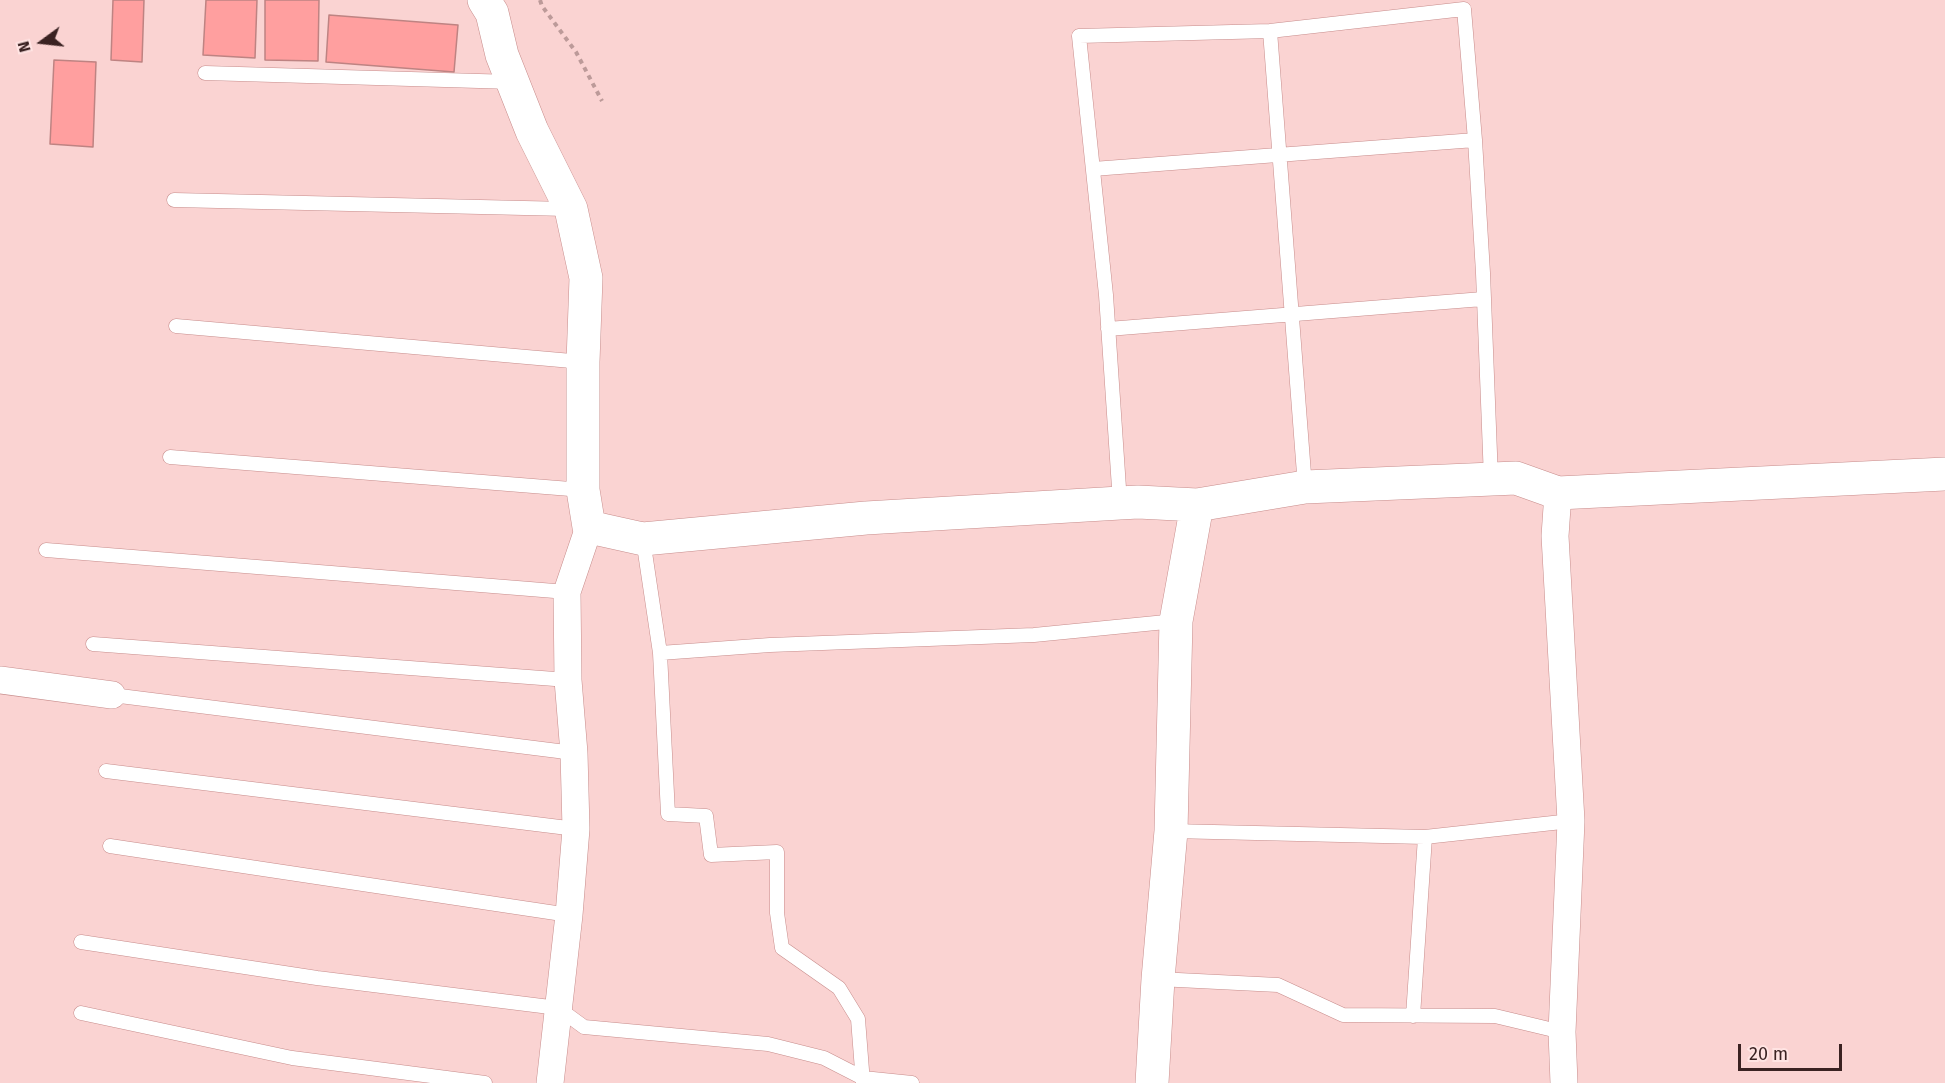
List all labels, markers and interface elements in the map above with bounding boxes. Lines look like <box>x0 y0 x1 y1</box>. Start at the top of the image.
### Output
north arrow <box>12 12 72 72</box>
text: N <box>14 39 35 54</box>
scale bar <box>1741 1032 1844 1070</box>
text: 20 m <box>1749 1043 1788 1065</box>

